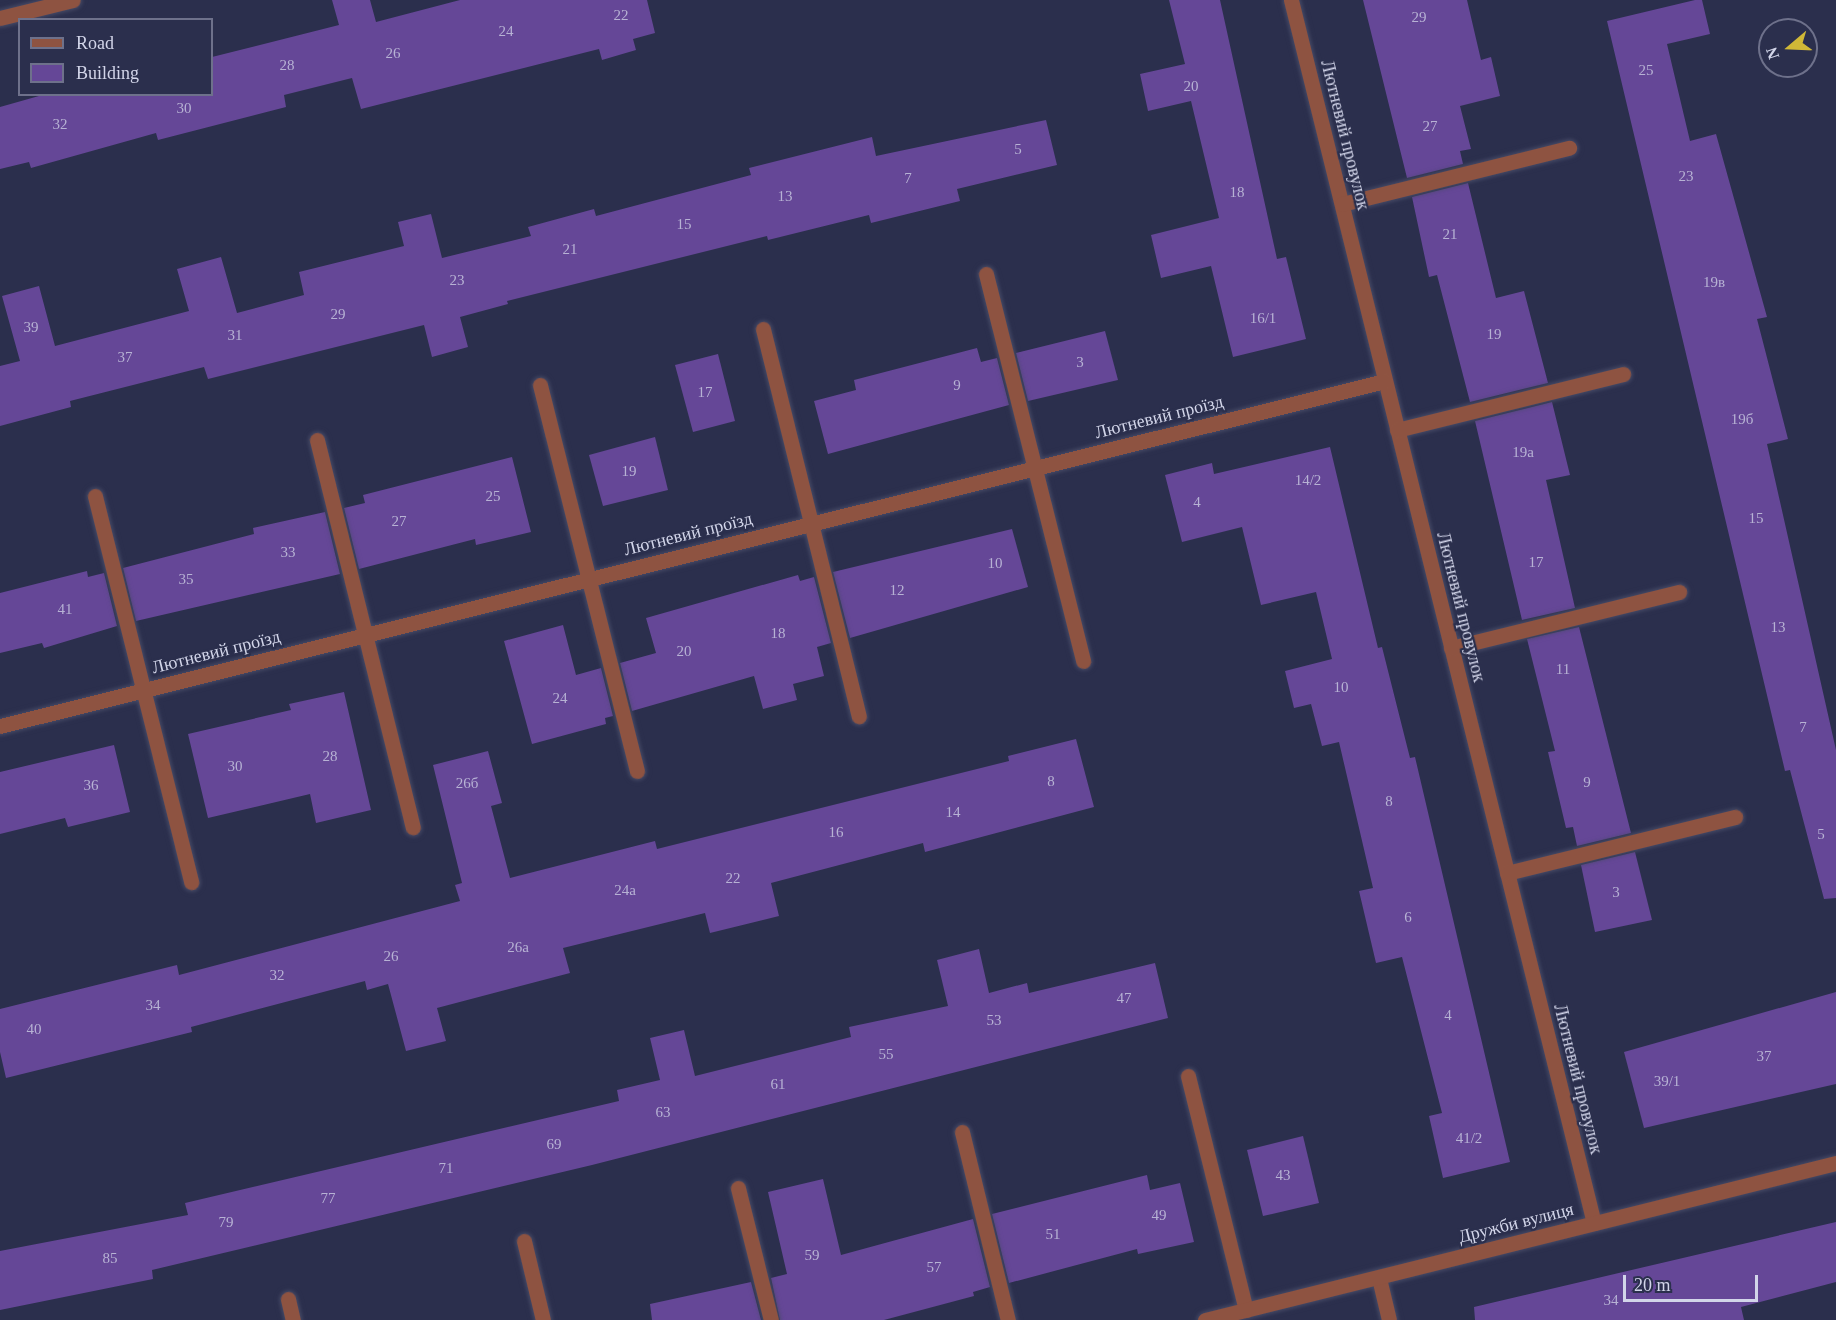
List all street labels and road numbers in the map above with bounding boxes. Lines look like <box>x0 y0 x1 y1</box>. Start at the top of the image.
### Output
street label: Лютневий провулок <box>1316 58 1374 212</box>
street label: Лютневий проїзд <box>1092 391 1226 443</box>
street label: Лютневий проїзд <box>621 508 755 560</box>
street label: Лютневий провулок <box>1432 530 1490 684</box>
street label: Лютневий проїзд <box>149 626 283 678</box>
street label: Лютневий провулок <box>1549 1002 1607 1156</box>
street label: Дружби вулиця <box>1456 1198 1576 1248</box>

